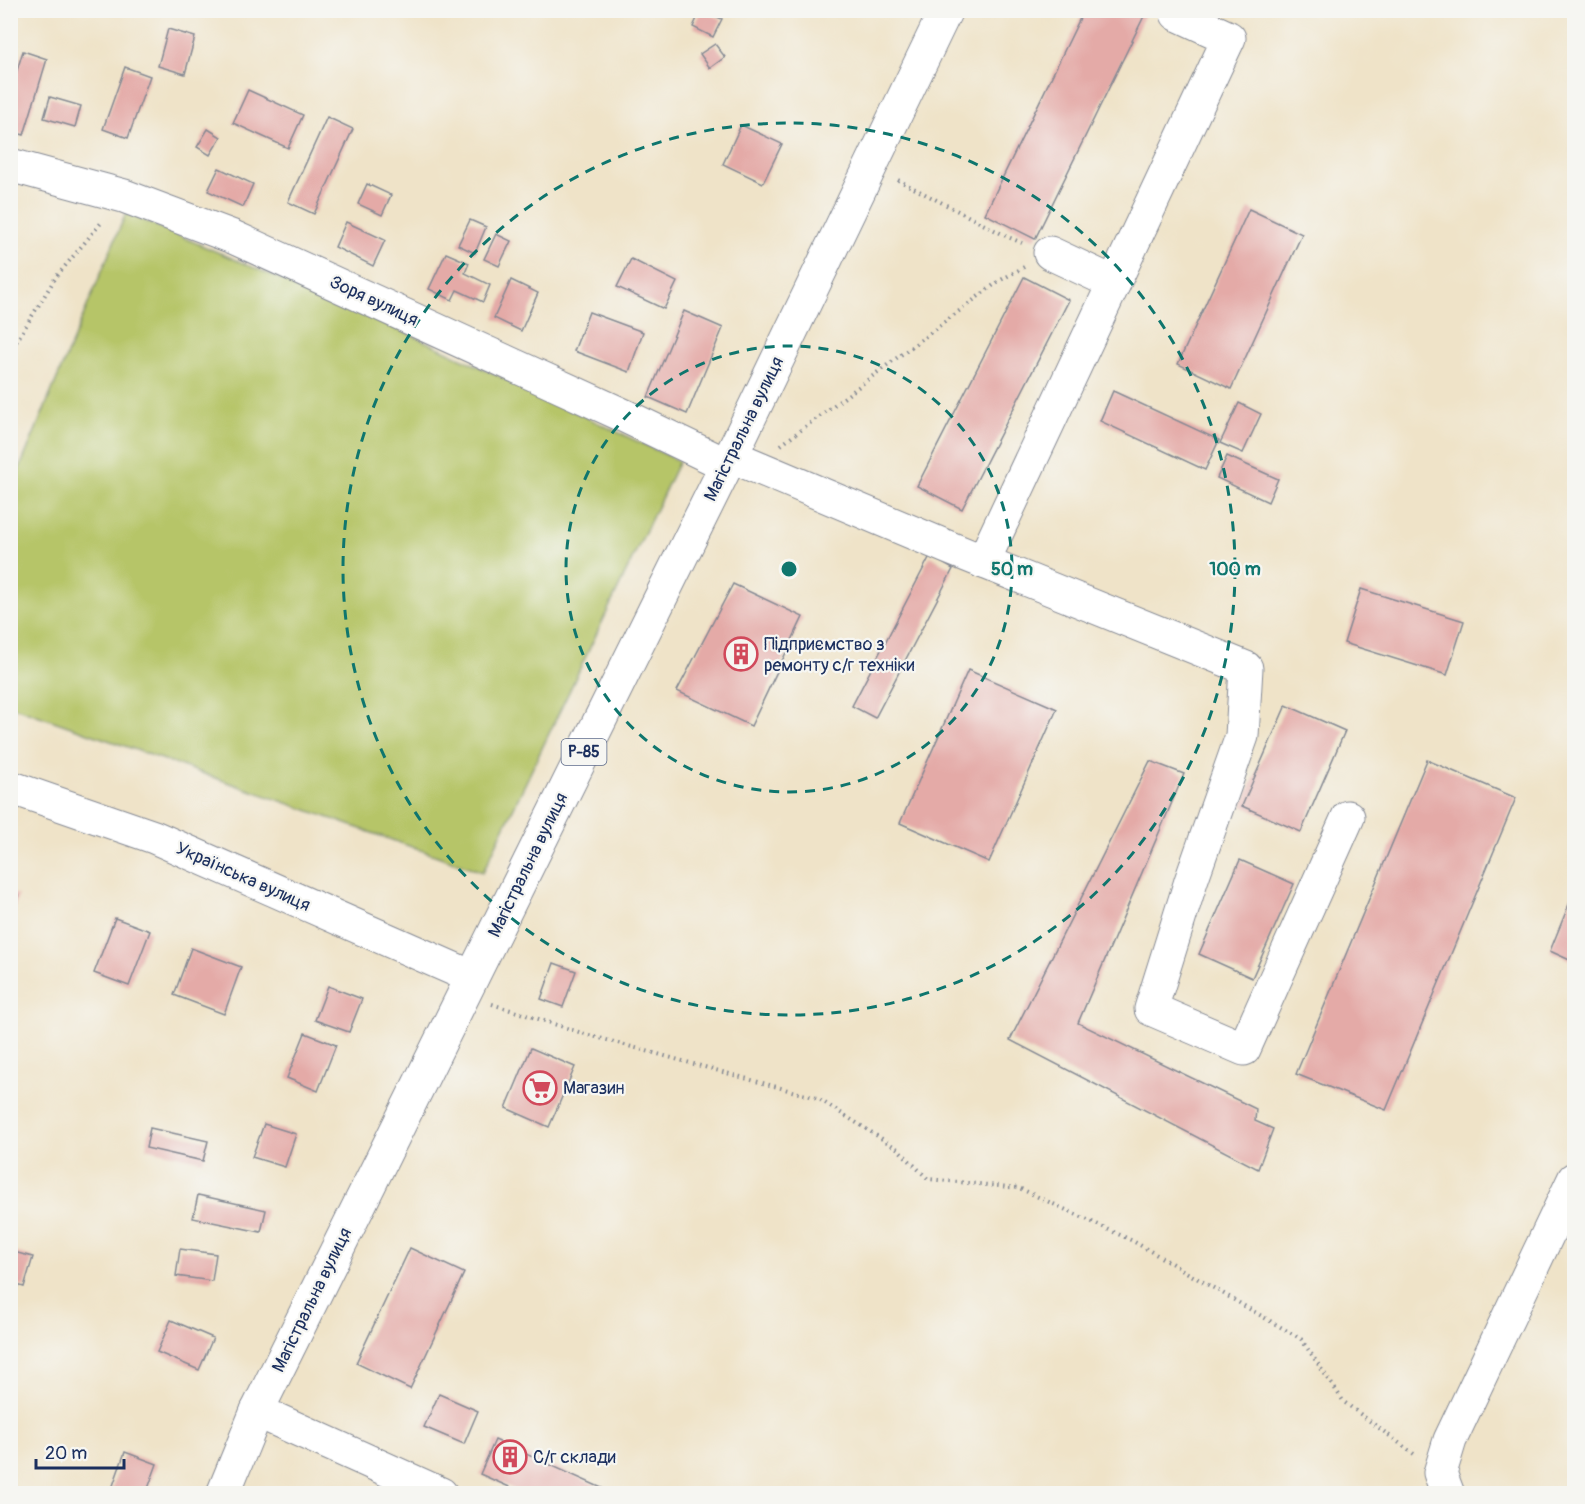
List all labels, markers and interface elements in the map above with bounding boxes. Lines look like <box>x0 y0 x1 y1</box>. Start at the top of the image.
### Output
street label: Зоря вулиця <box>326 270 422 332</box>
street label: Магістральна вулиця <box>699 353 789 505</box>
text: 50 m <box>991 558 1033 581</box>
text: 100 m <box>1209 558 1261 581</box>
centre of rings <box>779 559 799 579</box>
place label: Підприємство з ремонту с/г техніки <box>764 633 915 677</box>
building icon: Підприємство з ремонту с/г техніки <box>723 636 759 672</box>
road number: Р-85 <box>562 739 606 765</box>
street label: Магістральна вулиця <box>483 789 573 941</box>
street label: Українська вулиця <box>172 837 314 917</box>
supermarket icon: Магазин <box>522 1070 558 1106</box>
place label: Магазин <box>563 1077 625 1100</box>
street label: Магістральна вулиця <box>267 1224 357 1376</box>
scale bar <box>36 1432 124 1470</box>
building icon: С/г склади <box>492 1439 528 1475</box>
text: 20 m <box>45 1442 87 1465</box>
place label: С/г склади <box>533 1446 616 1469</box>

